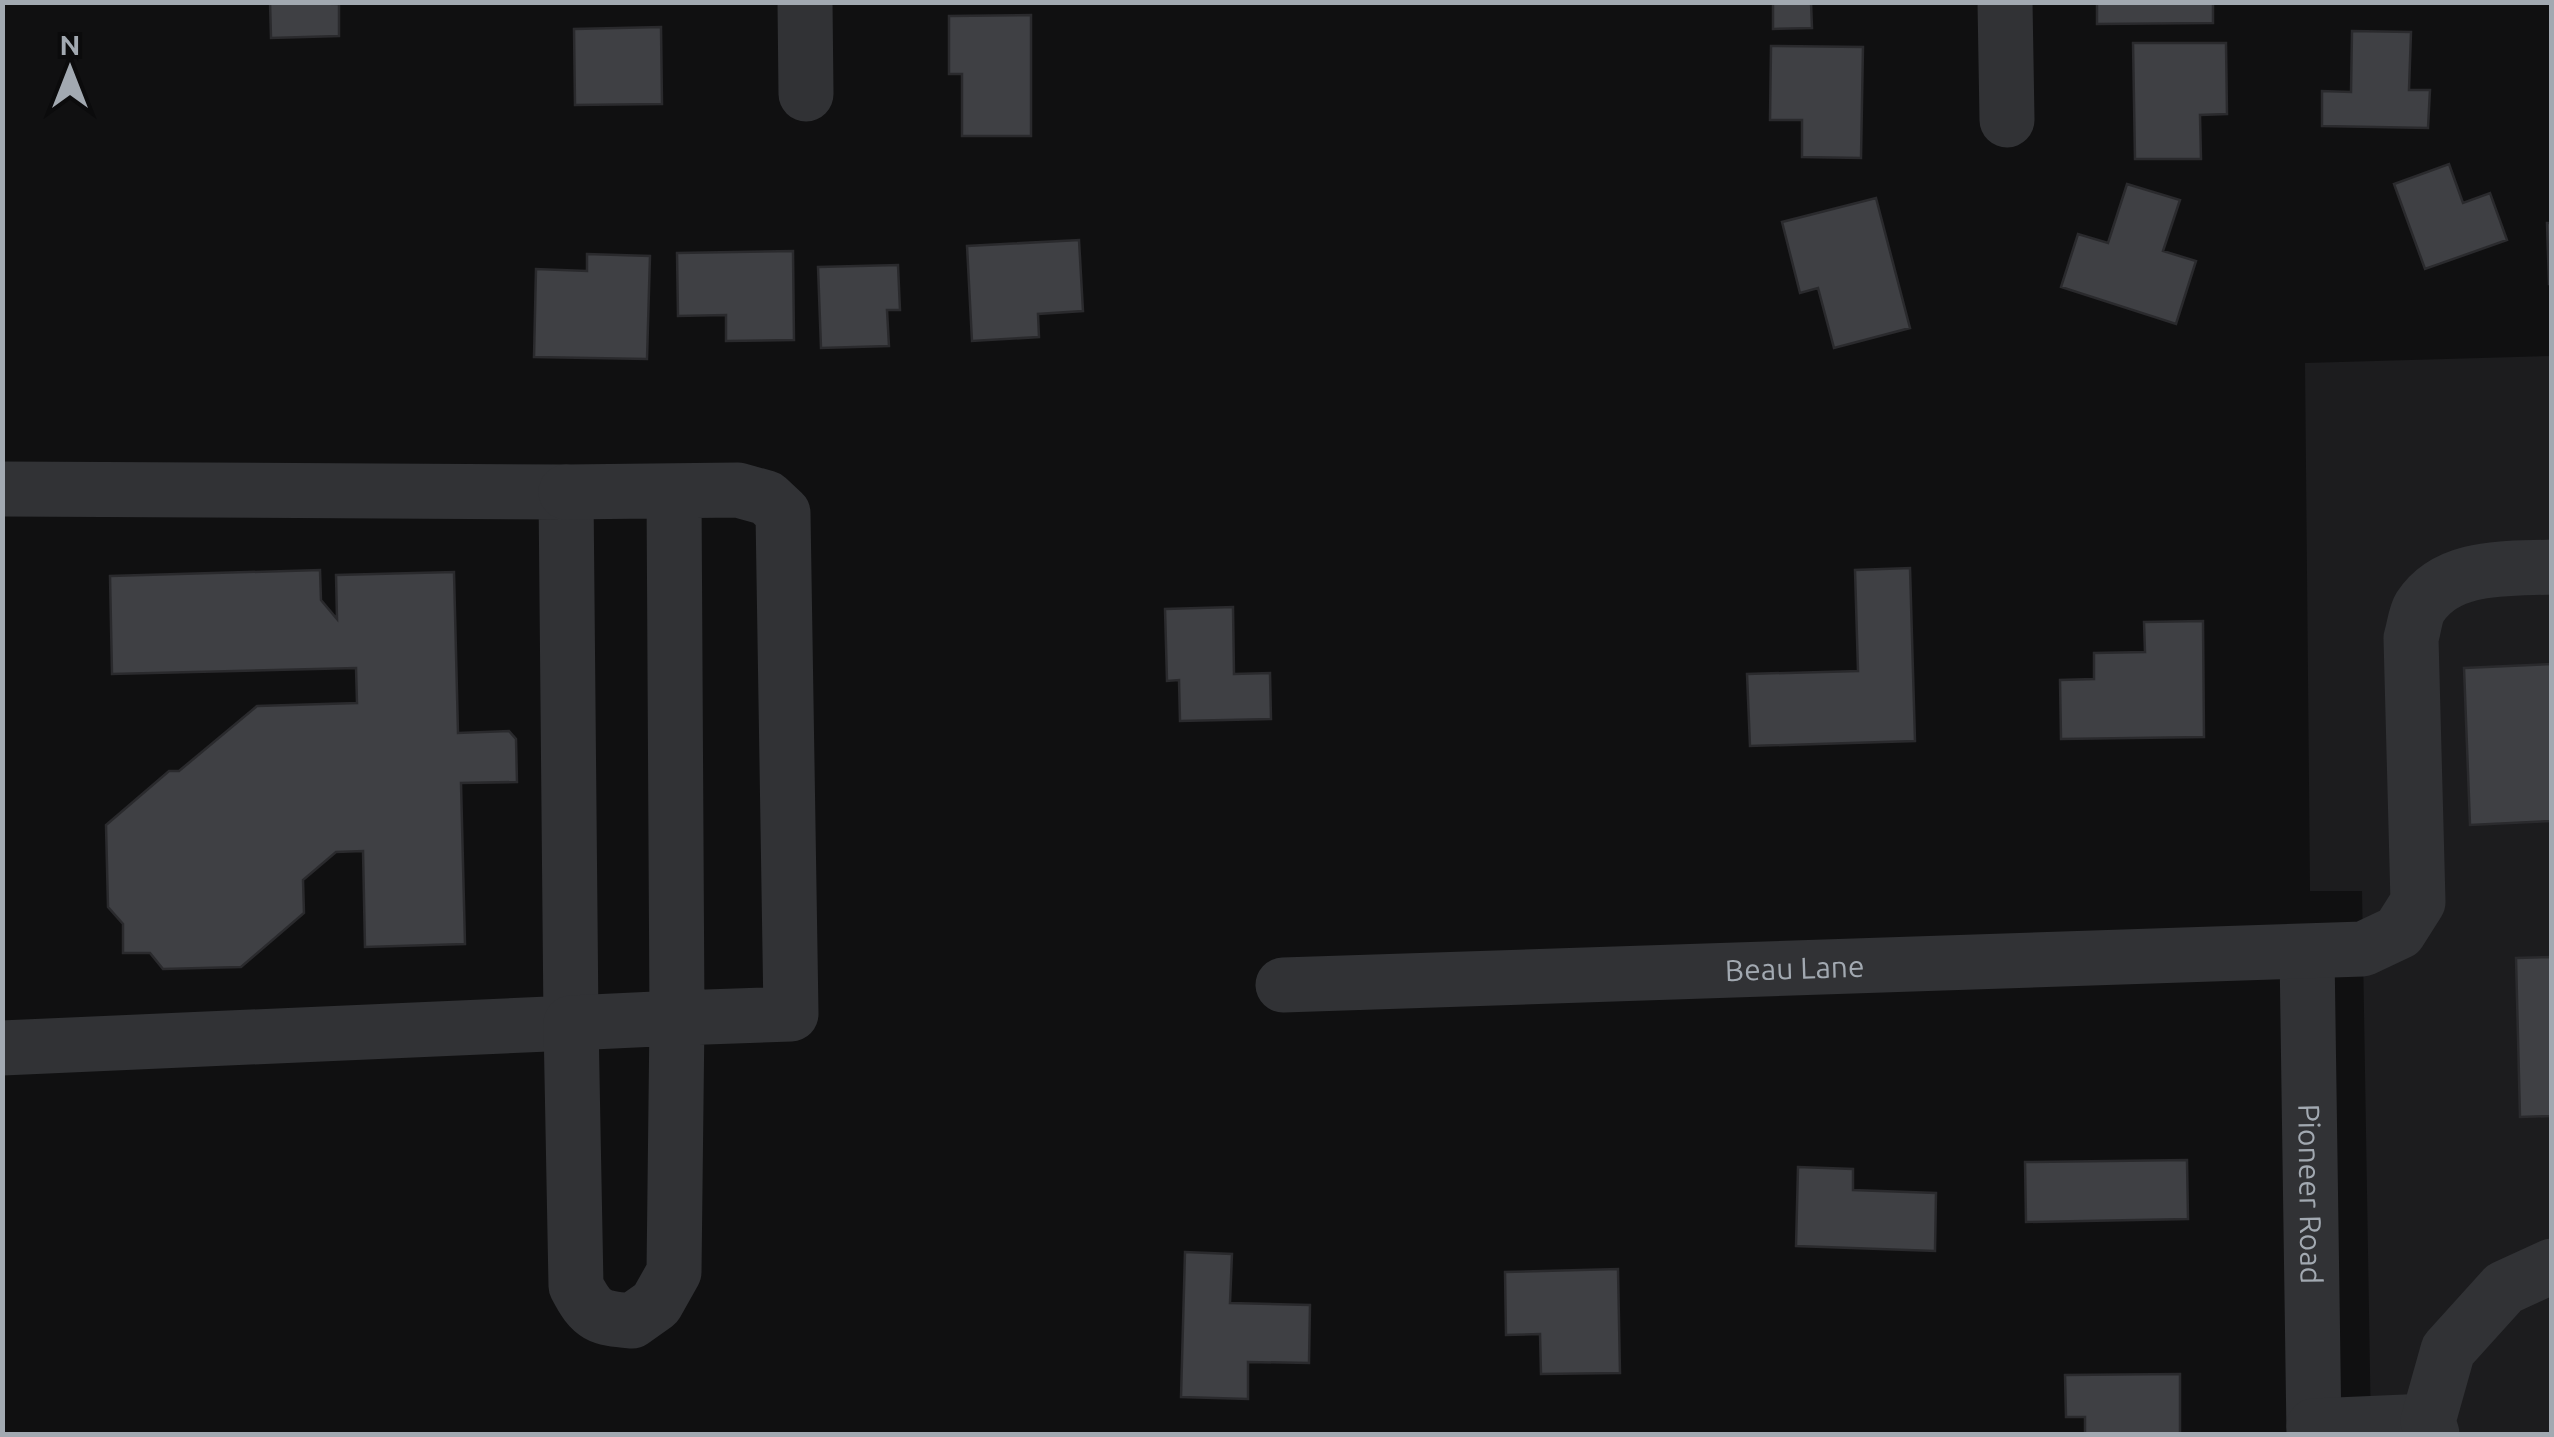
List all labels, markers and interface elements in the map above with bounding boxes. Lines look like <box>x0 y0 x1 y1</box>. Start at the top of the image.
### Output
north arrow <box>20 20 120 120</box>
text: N <box>60 29 80 60</box>
street label: Beau Lane <box>1724 949 1865 987</box>
street label: Pioneer Road <box>2292 1103 2329 1284</box>

